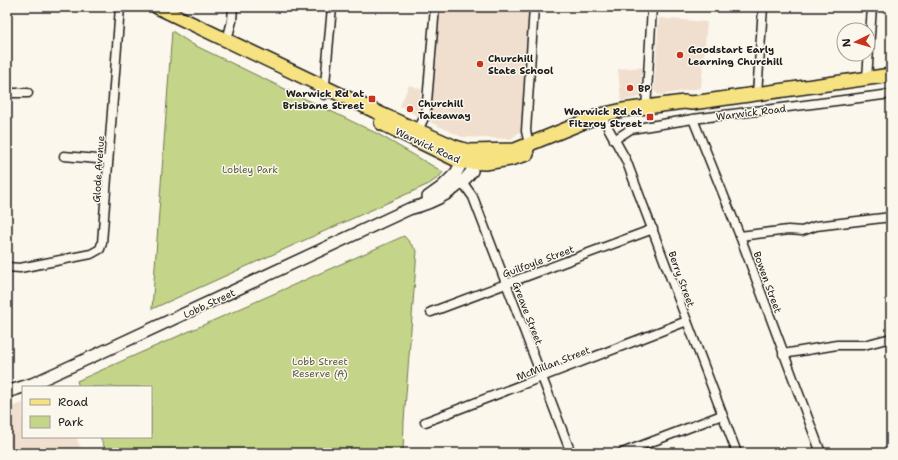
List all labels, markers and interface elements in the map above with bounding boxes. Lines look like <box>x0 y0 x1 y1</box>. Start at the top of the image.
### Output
north arrow <box>836 22 876 62</box>
text: N <box>839 38 854 48</box>
place label: Goodstart Early Learning Churchill <box>688 43 783 68</box>
marker: Goodstart Early Learning Churchill <box>675 50 685 60</box>
place label: Churchill State School <box>488 52 554 77</box>
marker: Churchill State School <box>475 59 485 69</box>
place label: BP <box>638 82 651 95</box>
marker: BP <box>625 83 635 93</box>
place label: Warwick Rd at Brisbane Street <box>283 87 364 112</box>
marker: Warwick Rd at Brisbane Street <box>367 94 377 104</box>
place label: Churchill Takeaway <box>418 97 471 122</box>
street label: Warwick Road <box>715 102 787 123</box>
marker: Churchill Takeaway <box>405 104 415 114</box>
place label: Warwick Rd at Fitzroy Street <box>564 105 642 130</box>
marker: Warwick Rd at Fitzroy Street <box>645 112 655 122</box>
street label: Warwick Road <box>393 125 463 166</box>
street label: Glode Avenue <box>90 135 107 203</box>
park label: Lobley Park <box>222 163 278 176</box>
street label: Guilfoyle Street <box>501 242 576 280</box>
street label: Berry Street <box>665 249 698 309</box>
street label: Bowen Street <box>750 249 785 315</box>
street label: Greave Street <box>509 280 546 347</box>
street label: Lobb Street <box>181 286 237 321</box>
street label: McMillan Street <box>515 343 592 383</box>
park label: Lobb Street Reserve (A) <box>292 355 348 380</box>
legend <box>22 386 152 438</box>
text: Road <box>58 394 89 410</box>
text: Park <box>58 414 84 430</box>

